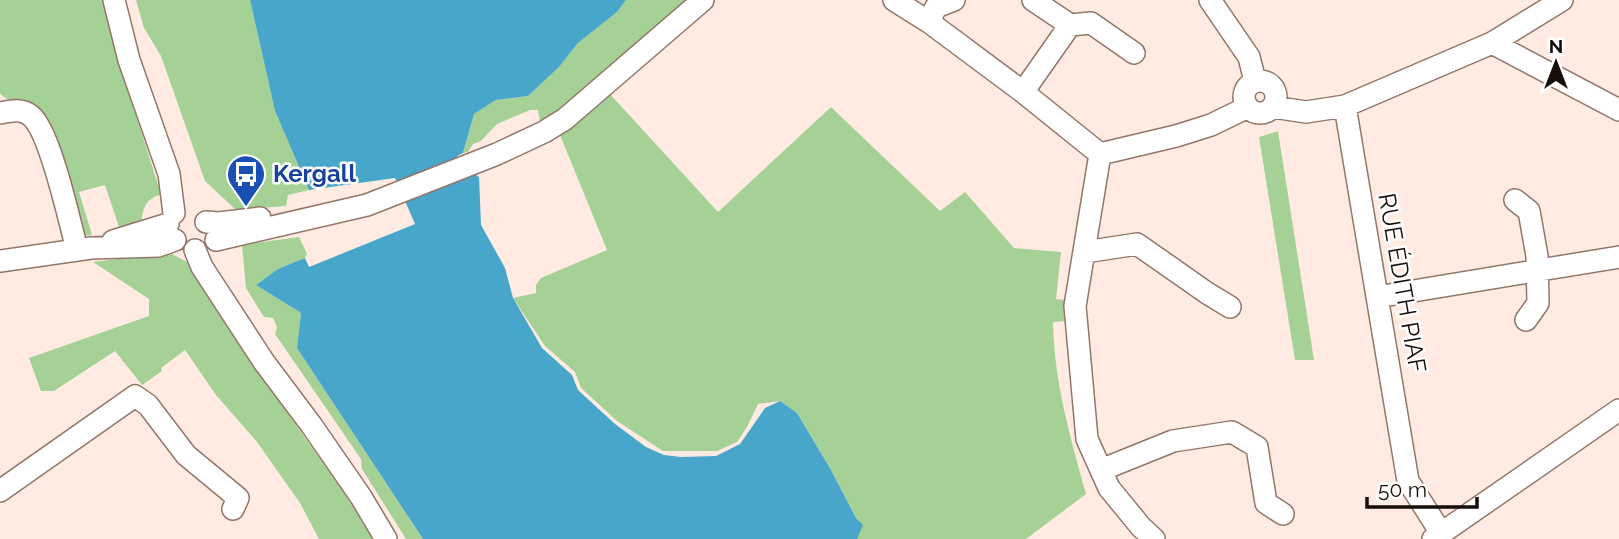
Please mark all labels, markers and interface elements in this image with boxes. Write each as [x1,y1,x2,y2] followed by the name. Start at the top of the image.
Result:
[1521,28,1591,98] north arrow
[1549,35,1563,57] text: N
[225,153,267,208] bus stop icon: Kergall
[273,159,356,188] place label: Kergall
[1372,191,1433,375] street label: RUE ÉDITH PIAF
[1367,466,1477,510] scale bar
[1378,477,1427,502] text: 50 m

